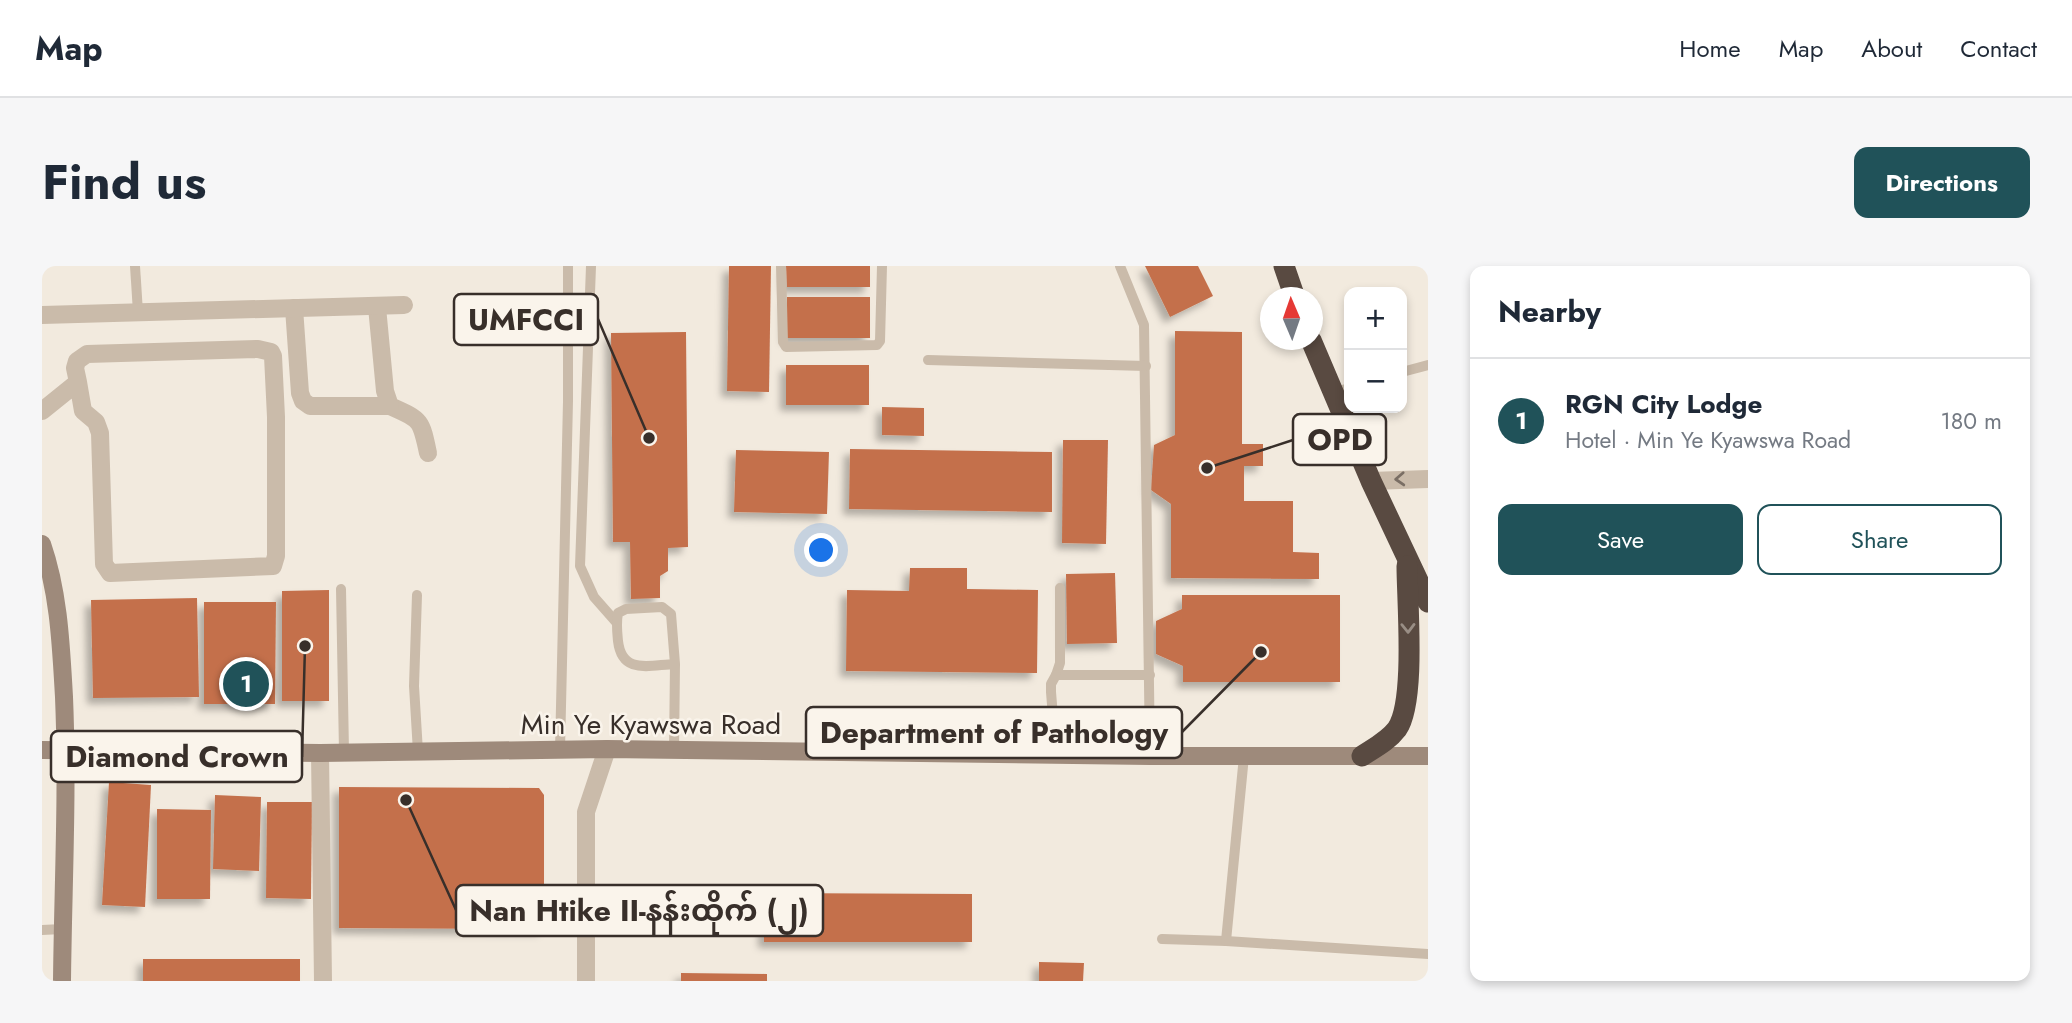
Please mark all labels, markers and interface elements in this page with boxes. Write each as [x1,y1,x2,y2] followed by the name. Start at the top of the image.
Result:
[35,25,103,72] text: Map
[1679,31,1741,66] text: Home
[1779,31,1823,66] text: Map
[1861,31,1922,66] text: About
[1960,31,2037,66] text: Contact
[42,147,206,217] text: Find us
[1854,147,2030,218] button: Directions
[1260,287,1323,350] north arrow
[1344,287,1407,413] map controls
[1344,287,1407,350] button: +
[1498,290,1601,333] text: Nearby
[454,294,598,345] callout: UMFCCI
[468,298,584,341] text: UMFCCI
[1344,350,1407,413] button: −
[1565,385,1762,423] text: RGN City Lodge
[1515,404,1527,438] text: 1
[1940,404,2002,438] text: 180 m
[1293,414,1386,465] callout: OPD
[1307,418,1373,461] text: OPD
[1565,423,1851,457] text: Hotel · Min Ye Kyawswa Road
[1394,472,1405,487] one-way arrow
[1498,504,1743,575] button: Save
[1757,504,2002,575] button: Share
[804,533,838,567] your location
[1400,623,1415,634] one-way arrow
[223,658,269,710] pin: 1
[521,704,781,745] street label: Min Ye Kyawswa Road
[806,707,1182,758] callout: Department of Pathology
[820,711,1169,754] text: Department of Pathology
[51,731,302,782] callout: Diamond Crown
[65,735,289,778] text: Diamond Crown
[456,885,823,936] callout: Nan Htike II-နန်းထိုက် (၂)
[469,889,809,935] text: Nan Htike II-နန်းထိုက် (၂)

